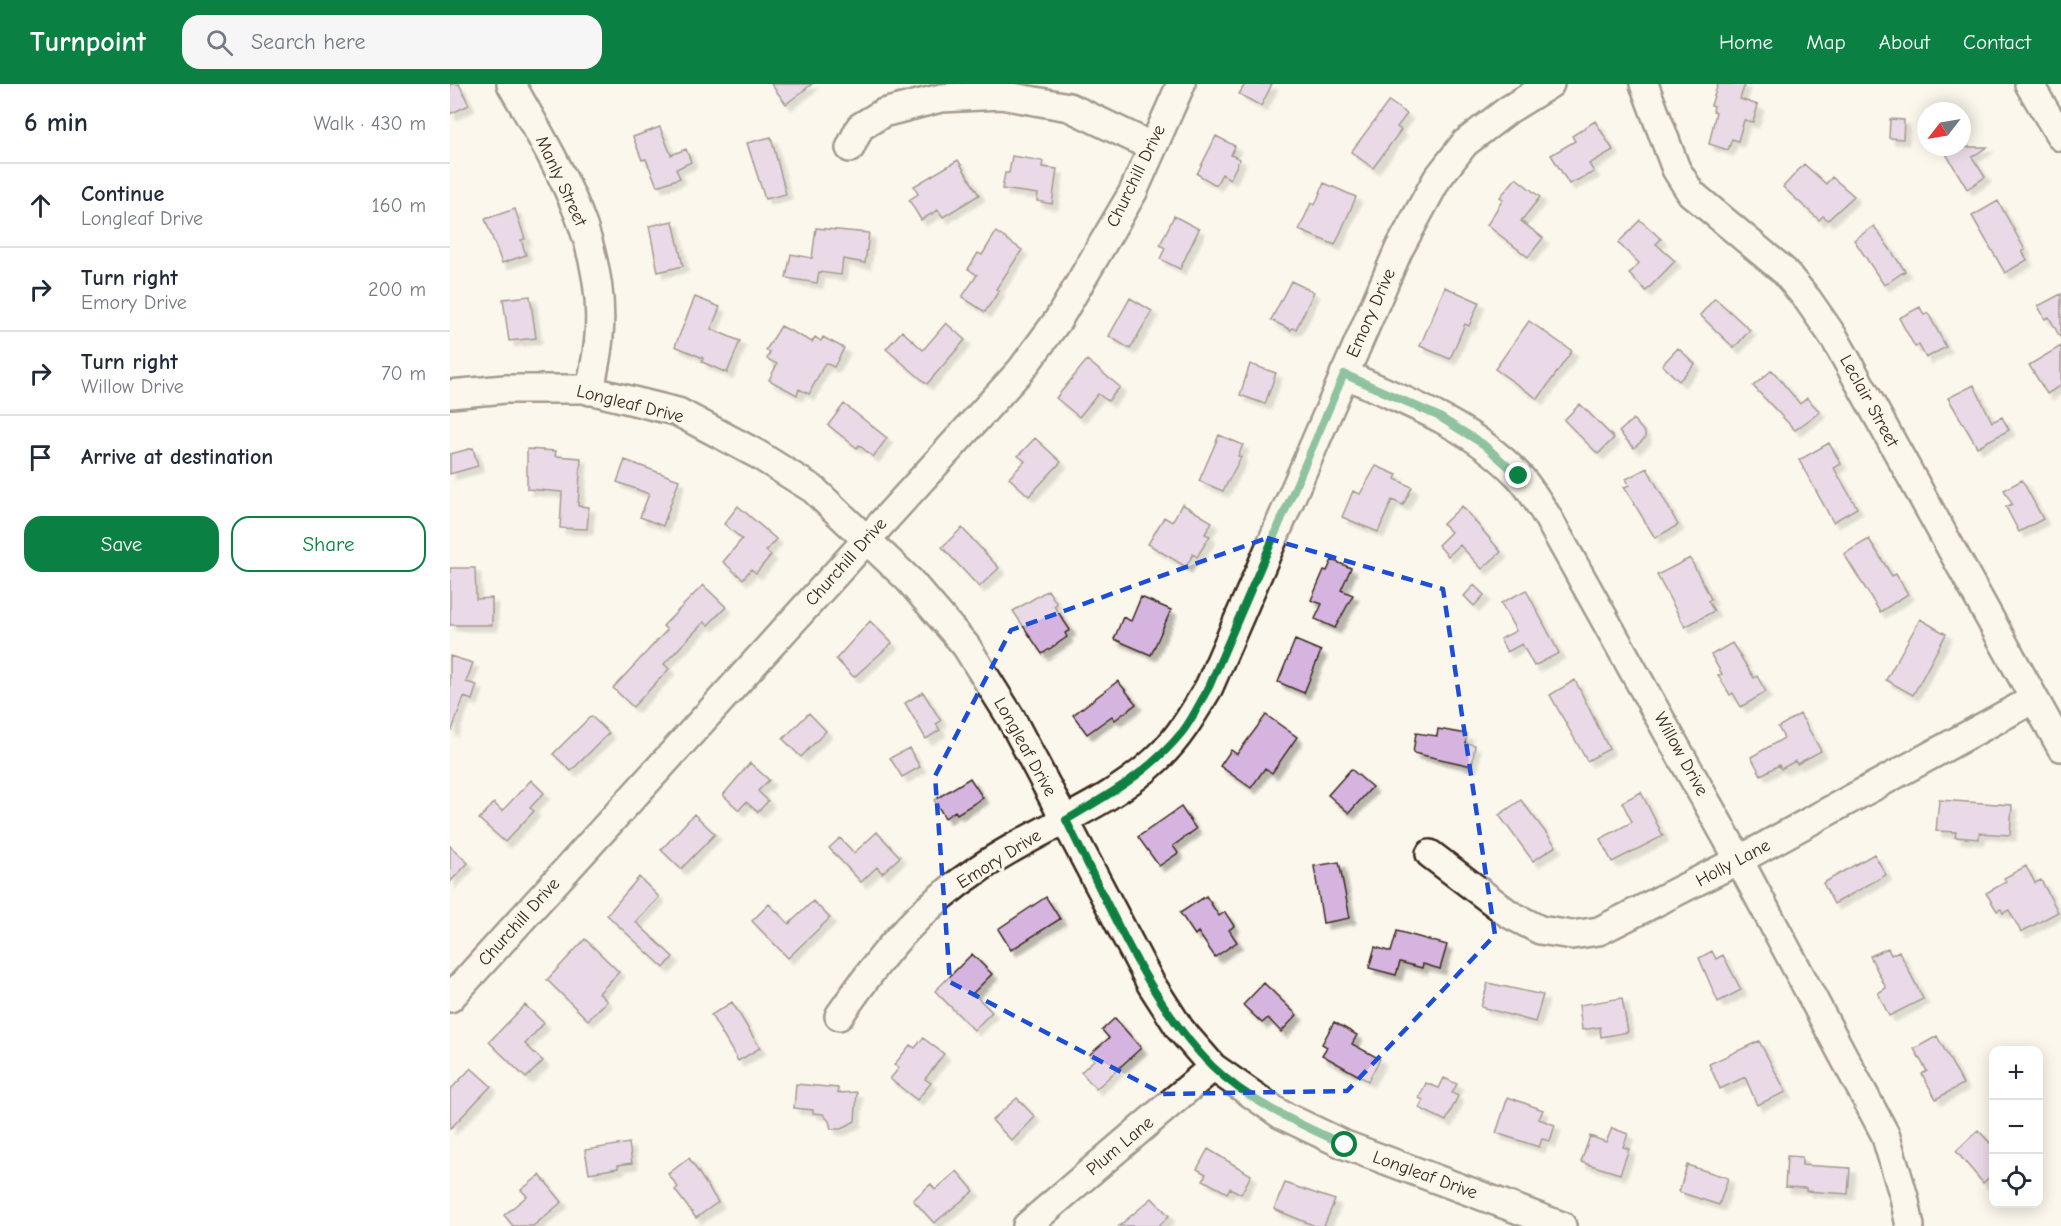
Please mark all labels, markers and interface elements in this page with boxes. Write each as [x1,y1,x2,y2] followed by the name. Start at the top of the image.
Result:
[182,15,602,69] search box
[30,26,146,58] text: Turnpoint
[203,26,236,59] icon: search
[251,29,365,55] text: Search here
[1719,30,1773,54] text: Home
[1806,30,1846,54] text: Map
[1879,30,1930,54] text: About
[1963,30,2031,54] text: Contact
[1917,102,1971,156] north arrow
[24,108,88,138] text: 6 min
[314,112,426,135] text: Walk · 430 m
[1102,121,1170,231] street label: Churchill Drive
[531,132,591,230] street label: Manly Street
[81,181,164,207] text: Continue
[24,189,57,222] icon: ahead
[372,194,426,217] text: 160 m
[81,207,203,230] text: Longleaf Drive
[81,265,178,291] text: Turn right
[1342,265,1400,361] street label: Emory Drive
[24,273,57,306] icon: right
[368,278,426,301] text: 200 m
[81,291,187,314] text: Emory Drive
[81,349,178,375] text: Turn right
[1835,351,1903,451] street label: Leclair Street
[24,357,57,390] icon: right
[381,362,426,385] text: 70 m
[81,375,184,398] text: Willow Drive
[574,381,686,427] street label: Longleaf Drive
[24,441,57,474] icon: arrive
[81,444,273,470] text: Arrive at destination
[1505,462,1531,488] route end
[801,514,891,610] street label: Churchill Drive
[24,516,219,572] button: Save
[231,516,426,572] button: Share
[989,694,1061,800] street label: Longleaf Drive
[1649,708,1713,800] street label: Willow Drive
[953,825,1045,893] street label: Emory Drive
[1692,835,1774,891] street label: Holly Lane
[474,874,564,970] street label: Churchill Drive
[1989,1046,2043,1208] map controls
[1989,1046,2043,1100] button: +
[1989,1100,2043,1154] button: −
[1082,1112,1158,1180] street label: Plum Lane
[1331,1131,1357,1157] route start
[1370,1146,1480,1204] street label: Longleaf Drive
[1989,1154,2043,1208] button: locate

